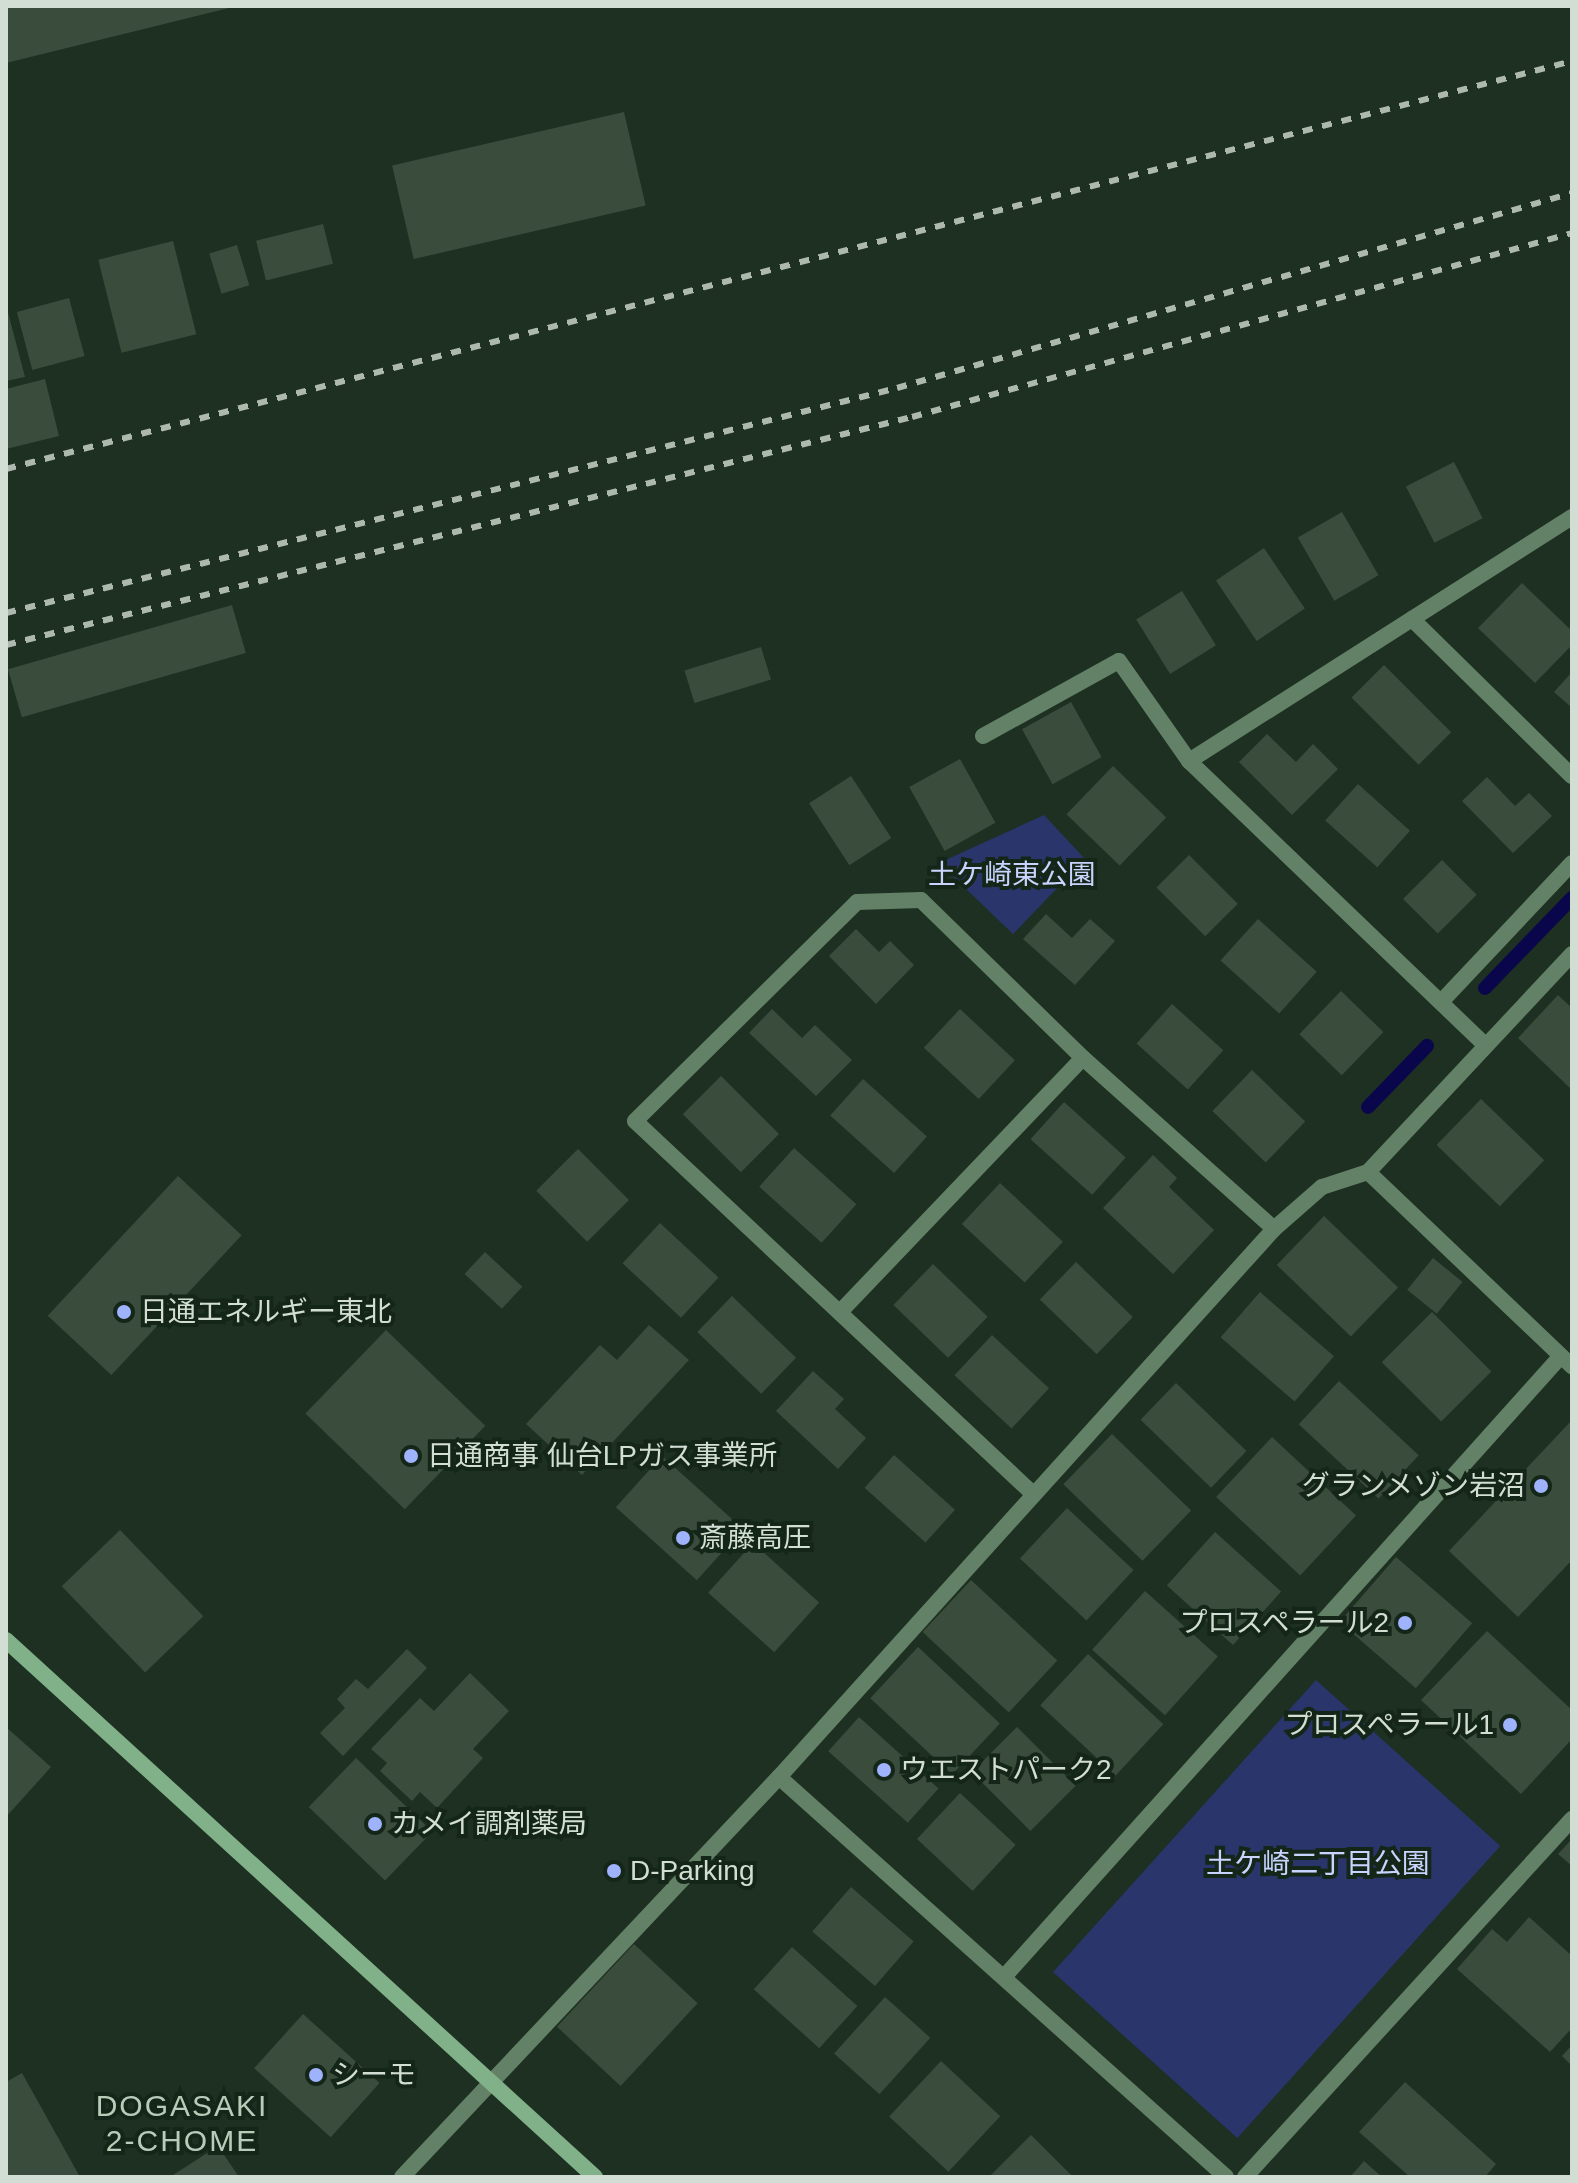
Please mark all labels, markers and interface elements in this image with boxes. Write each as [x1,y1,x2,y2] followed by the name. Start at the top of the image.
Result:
[928,858,1096,892] park label: 土ケ崎東公園
[140,1295,392,1329] place label: 日通エネルギー東北
[115,1303,133,1321] marker: 日通エネルギー東北
[427,1439,777,1473] place label: 日通商事 仙台LPガス事業所
[402,1447,420,1465] marker: 日通商事 仙台LPガス事業所
[1301,1469,1525,1503] place label: グランメゾン岩沼
[1532,1477,1550,1495] marker: グランメゾン岩沼
[699,1521,811,1555] place label: 斎藤高圧
[674,1529,692,1547] marker: 斎藤高圧
[1177,1606,1389,1640] place label: プロスペラール2
[1396,1614,1414,1632] marker: プロスペラール2
[1282,1708,1494,1742] place label: プロスペラール1
[1501,1716,1519,1734] marker: プロスペラール1
[900,1753,1112,1787] place label: ウエストパーク2
[875,1761,893,1779] marker: ウエストパーク2
[391,1807,587,1841] place label: カメイ調剤薬局
[366,1815,384,1833] marker: カメイ調剤薬局
[1206,1847,1430,1881] park label: 土ケ崎二丁目公園
[630,1854,754,1888] place label: D-Parking
[605,1862,623,1880] marker: D-Parking
[332,2058,416,2092] place label: シーモ
[307,2066,325,2084] marker: シーモ
[96,2088,268,2158] district label: DOGASAKI 2-CHOME

